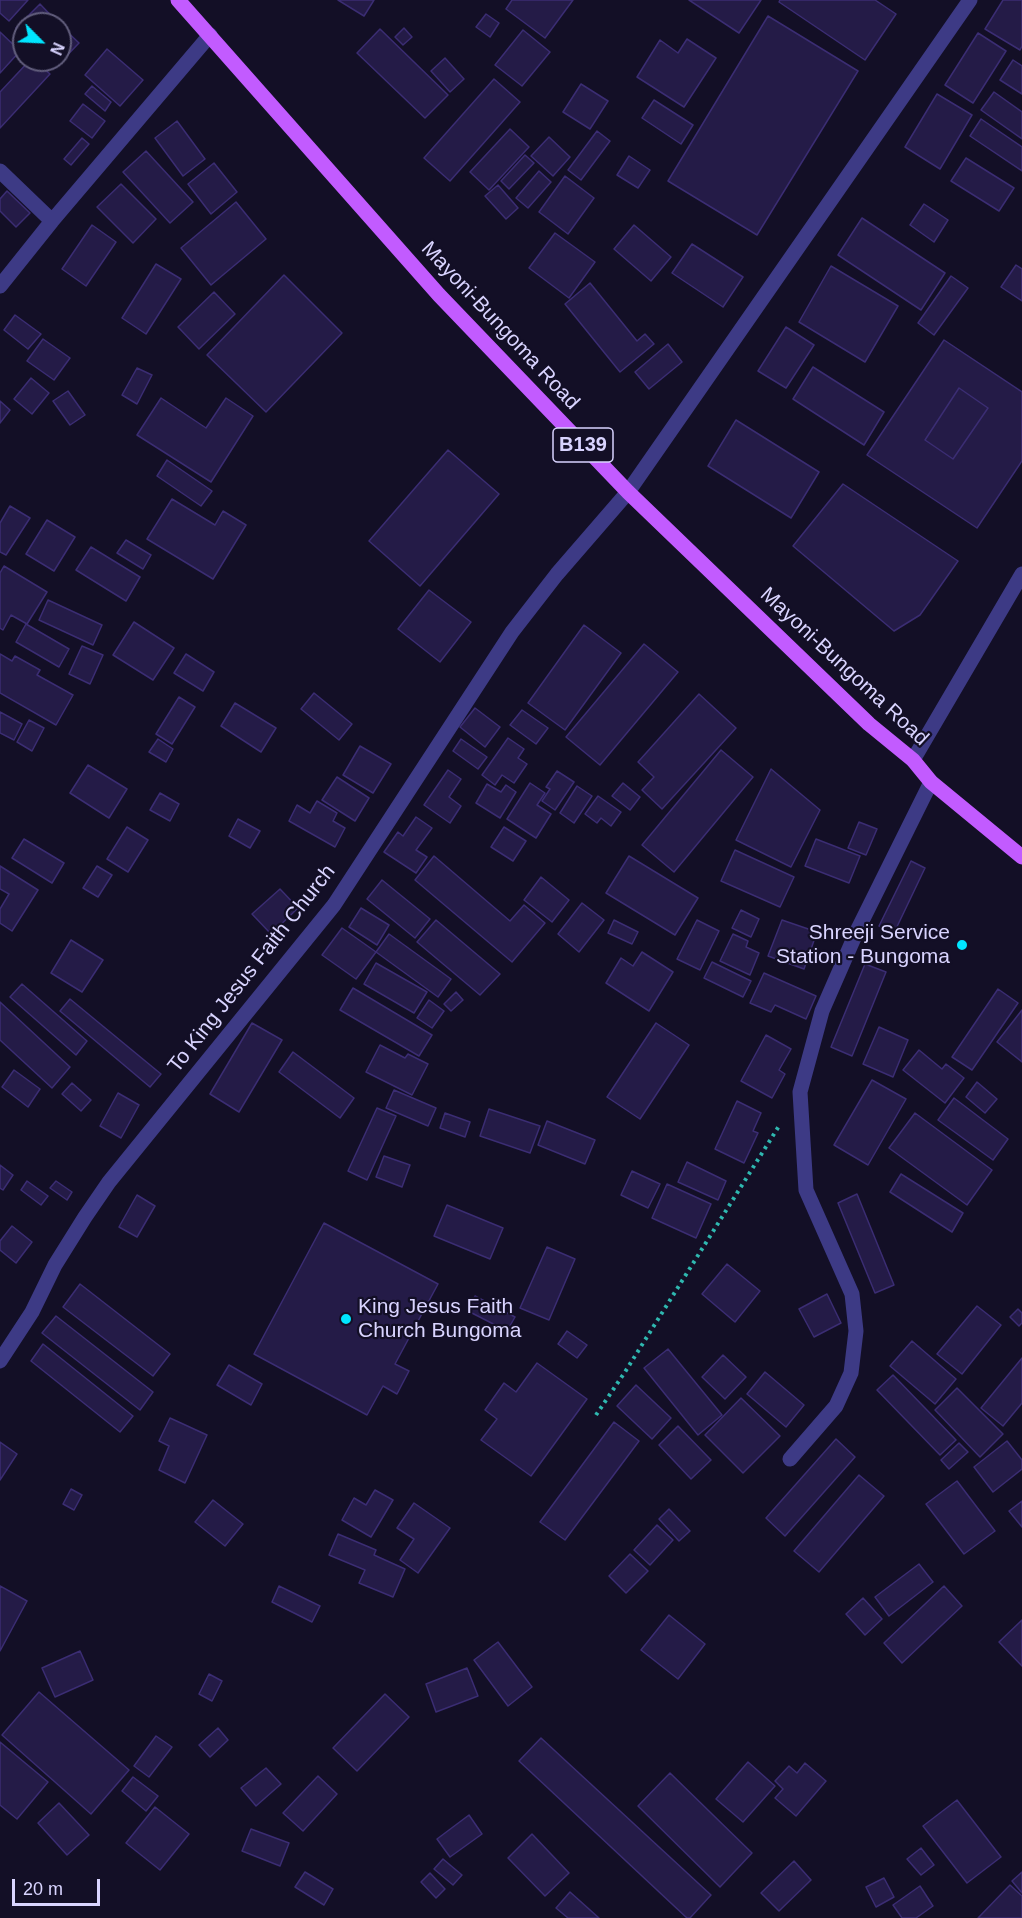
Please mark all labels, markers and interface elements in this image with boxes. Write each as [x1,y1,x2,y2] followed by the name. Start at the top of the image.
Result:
[12,12,72,72] north arrow
[47,40,67,57] text: N
[416,237,584,415] street label: Mayoni-Bungoma Road
[553,428,613,462] road number: B139
[755,583,933,751] street label: Mayoni-Bungoma Road
[163,860,341,1078] street label: To King Jesus Faith Church
[776,920,950,970] place label: Shreeji Service Station - Bungoma
[955,938,969,952] marker: Shreeji Service Station - Bungoma
[358,1294,521,1344] place label: King Jesus Faith Church Bungoma
[339,1312,353,1326] marker: King Jesus Faith Church Bungoma
[15,1867,104,1905] scale bar
[23,1879,63,1899] text: 20 m

